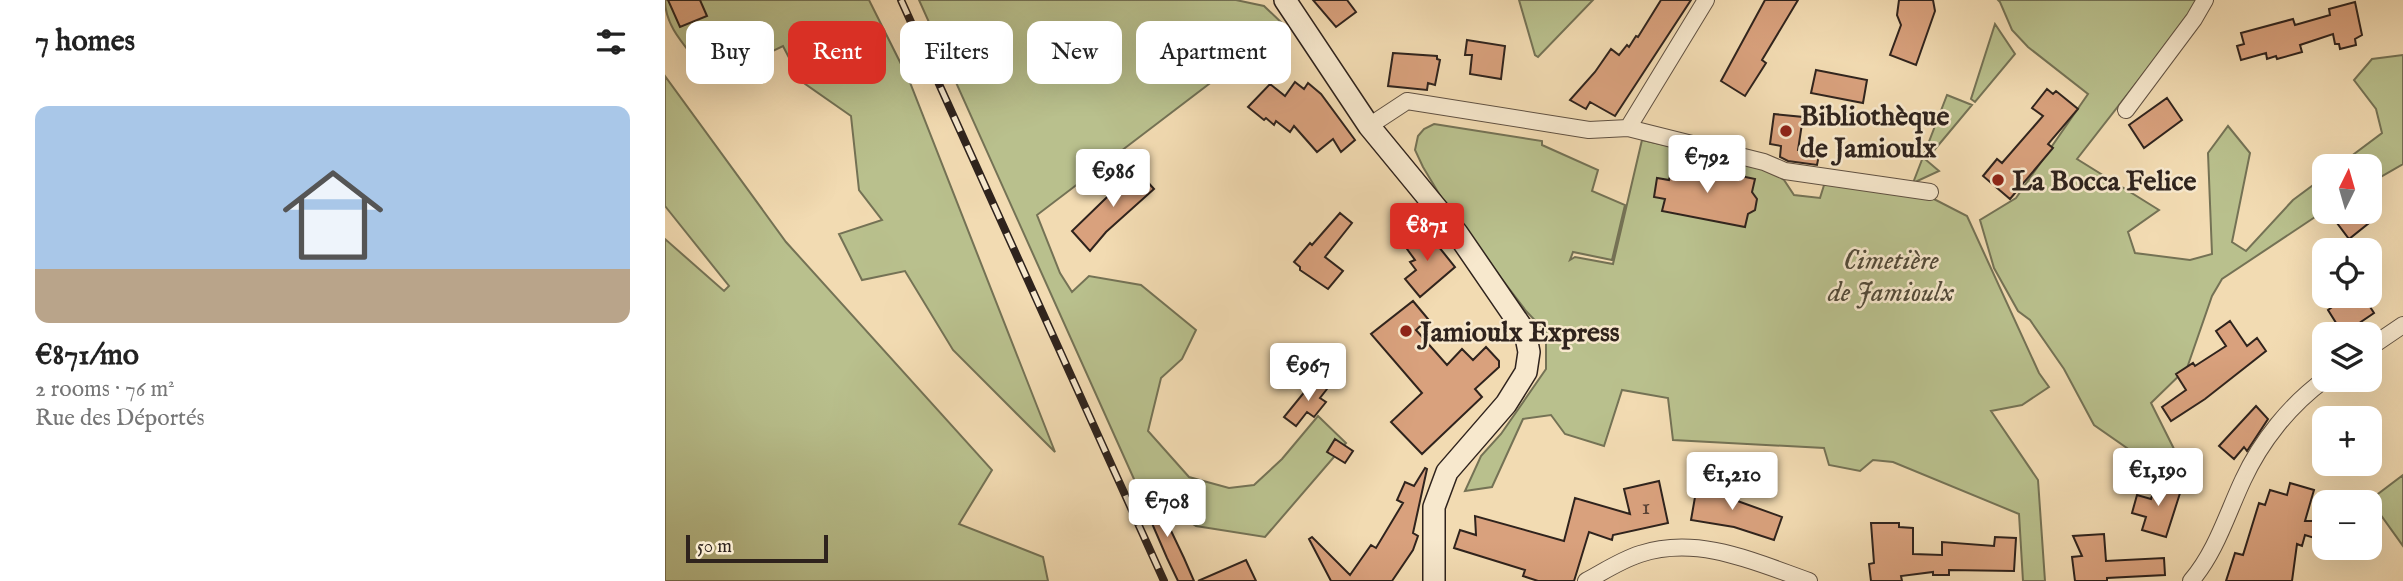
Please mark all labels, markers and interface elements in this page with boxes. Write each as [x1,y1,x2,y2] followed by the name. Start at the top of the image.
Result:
[686,21,774,84] chip: Buy
[788,21,886,84] chip: Rent
[900,21,1013,84] chip: Filters
[1027,21,1122,84] chip: New
[1136,21,1291,84] chip: Apartment
[35,23,135,61] text: 7 homes
[592,23,630,61] icon: filters
[1800,100,1950,167] place label: Bibliothèque de Jamioulx
[1778,123,1794,139] marker: Bibliothèque de Jamioulx
[1666,136,1748,195] pin: €792
[1684,143,1730,172] text: €792
[1072,150,1154,209] pin: €986
[270,152,396,278] icon: home
[2312,154,2382,224] north arrow
[2312,154,2382,560] map controls
[1092,157,1134,186] text: €986
[2012,165,2196,200] place label: La Bocca Felice
[1990,172,2006,188] marker: La Bocca Felice
[1386,204,1468,263] pin: €871
[1406,211,1448,240] text: €871
[2312,238,2382,308] button: locate
[1827,244,1955,311] park label: Cimetière de Jamioulx
[1416,316,1620,351] place label: Jamioulx Express
[2312,322,2382,392] button: layers
[1398,323,1414,339] marker: Jamioulx Express
[35,337,139,375] text: €871/mo
[1267,344,1349,403] pin: €967
[1286,351,1330,380] text: €967
[35,375,175,404] text: 2 rooms · 76 m²
[35,404,205,433] text: Rue des Déportés
[2312,406,2382,476] button: +
[2101,448,2215,508] pin: €1,190
[1675,452,1789,512] pin: €1,210
[2129,456,2187,485] text: €1,190
[1703,460,1761,489] text: €1,210
[1126,480,1208,539] pin: €708
[1145,487,1189,516] text: €708
[2312,490,2382,560] button: −
[1642,492,1650,523] house number: 1
[686,532,828,564] scale bar
[697,535,732,559] text: 50 m

